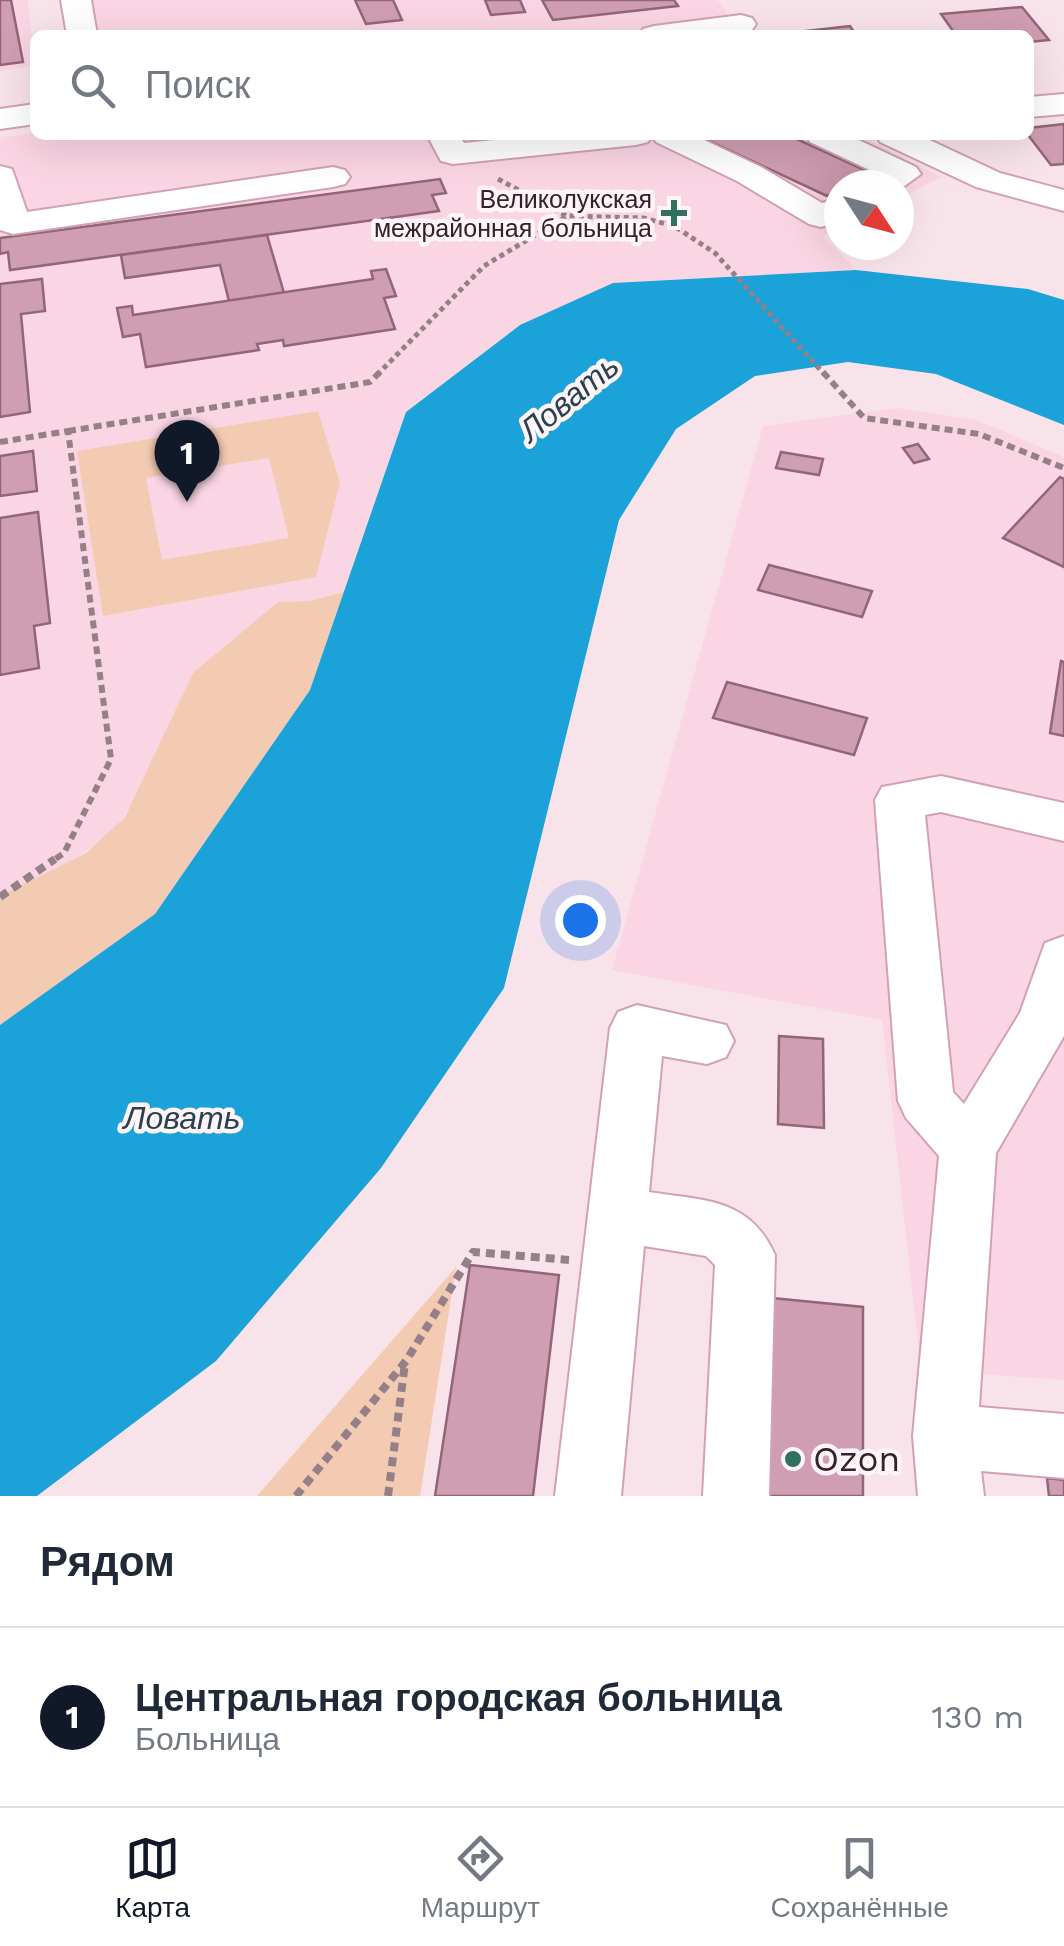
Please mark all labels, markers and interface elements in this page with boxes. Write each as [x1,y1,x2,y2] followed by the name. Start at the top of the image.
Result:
[30,30,1034,140] search box
[65,58,120,113] icon: search
[145,63,250,107] text: Поиск
[824,170,914,260] north arrow
[374,185,652,243] place label: Великолукская межрайонная больница
[661,200,687,226] marker: Великолукская межрайонная больница
[510,346,626,451] water label: Ловать
[154,420,220,502] pin: 1
[555,895,606,946] your location
[121,1099,241,1137] water label: Ловать
[813,1438,900,1480] place label: Ozon
[782,1448,804,1470] marker: Ozon
[40,1537,175,1586] text: Рядом
[135,1676,782,1720] text: Центральная городская больница
[66,1698,79,1736] text: 1
[932,1698,1024,1736] text: 130 m
[135,1720,280,1758] text: Больница
[115,1831,190,1924] tab: Карта
[421,1831,540,1924] tab: Маршрут
[770,1831,949,1924] tab: Сохранённые

